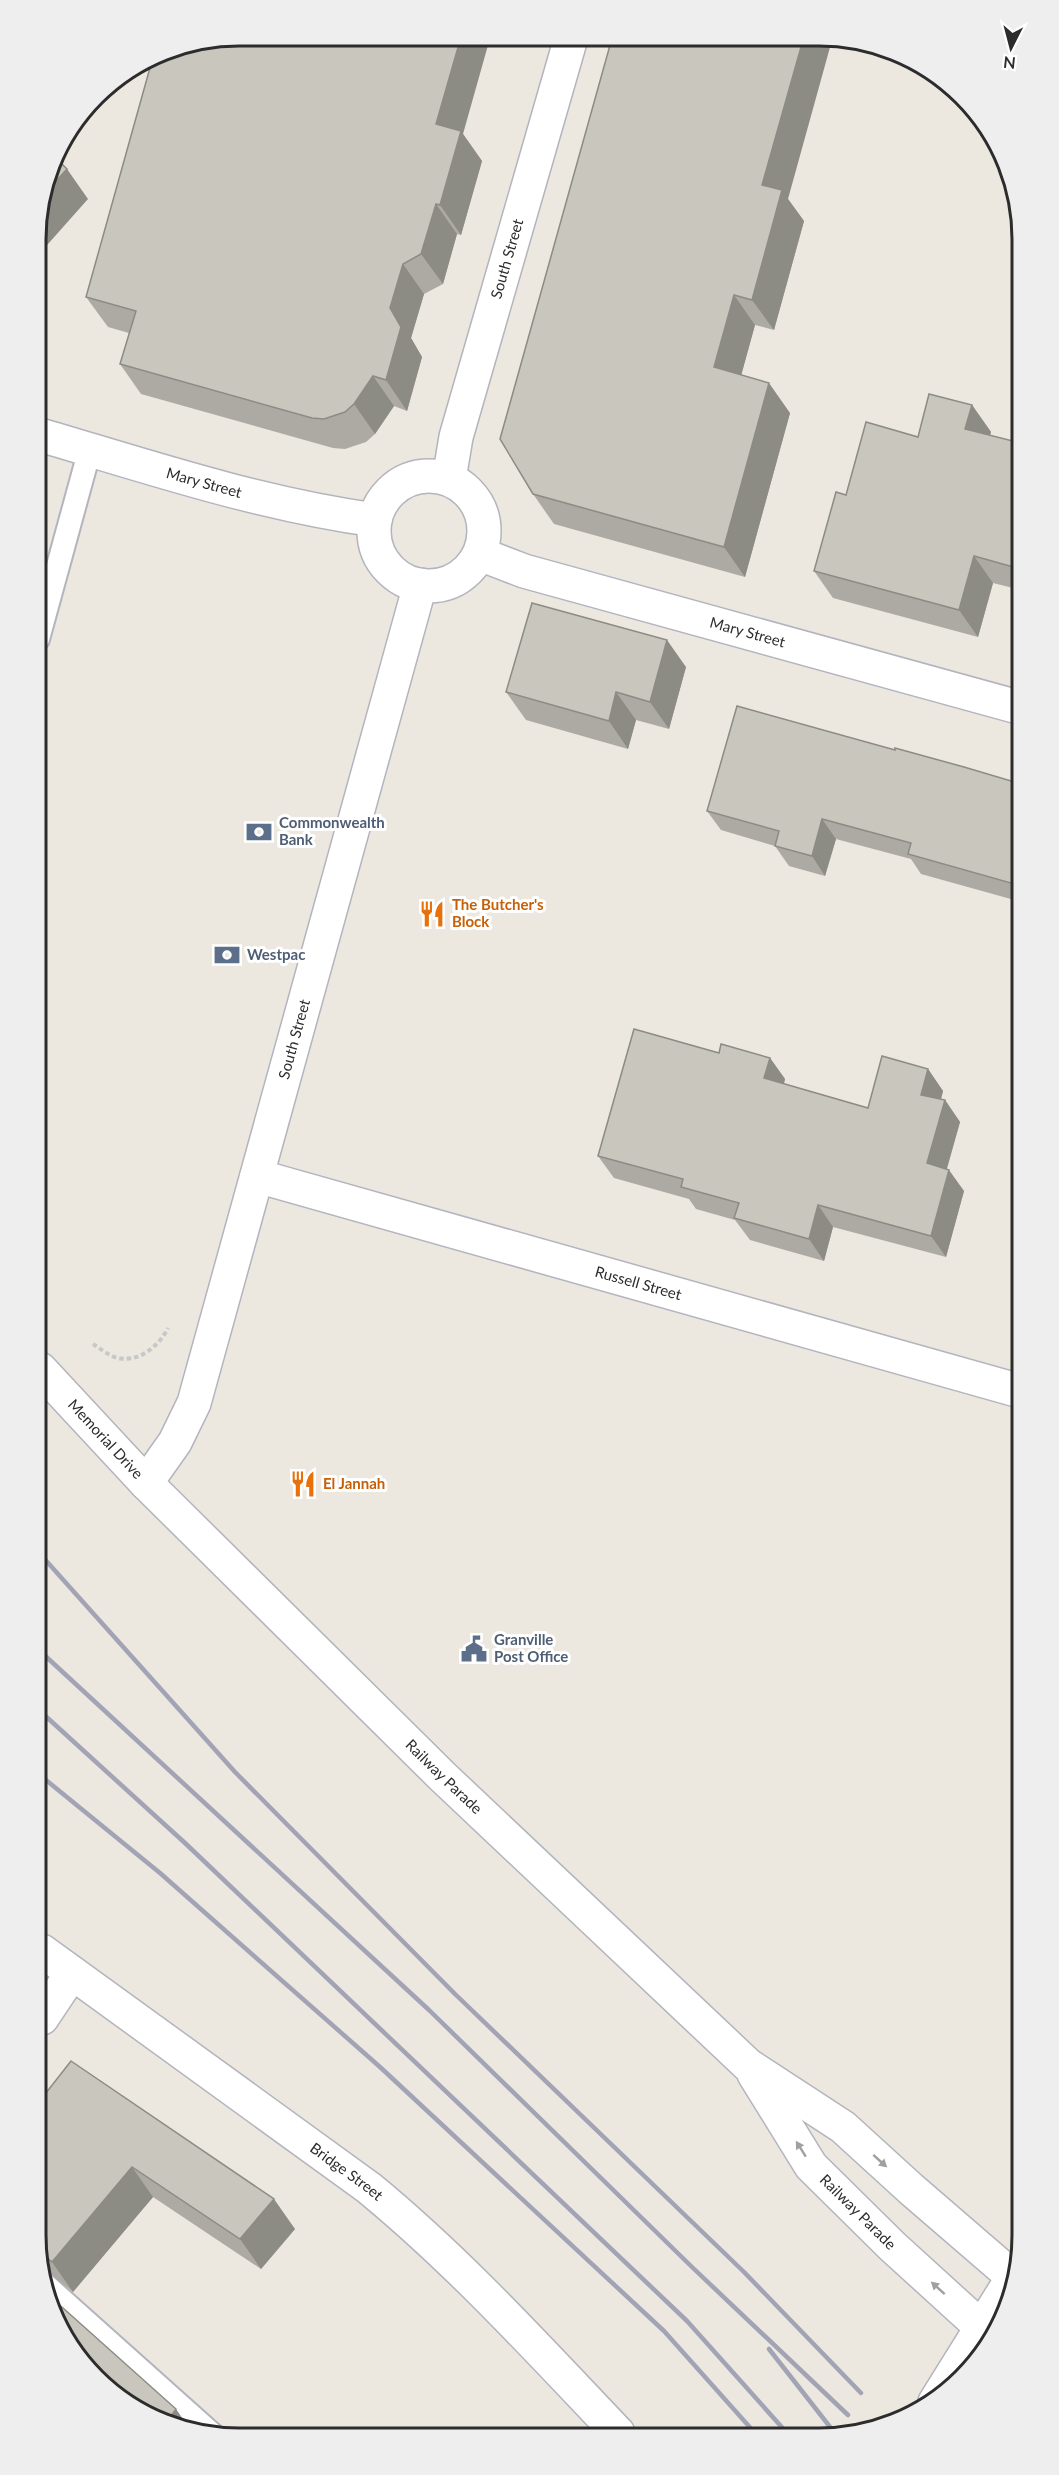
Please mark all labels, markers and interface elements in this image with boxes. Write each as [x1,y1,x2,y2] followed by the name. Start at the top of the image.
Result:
[981,18,1041,78] north arrow
[1002,53,1017,74] text: N
[486,216,527,301] street label: South Street
[164,463,244,501] street label: Mary Street
[708,613,788,651] street label: Mary Street
[279,813,385,848] place label: Commonwealth Bank
[244,817,274,847] bank icon: Commonwealth Bank
[452,895,544,930] place label: The Butcher's Block
[417,899,447,929] restaurant icon: The Butcher's Block
[212,940,242,970] bank icon: Westpac
[247,945,305,963] place label: Westpac
[274,996,313,1081] street label: South Street
[593,1262,684,1303] street label: Russell Street
[65,1395,148,1482] street label: Memorial Drive
[288,1469,318,1499] restaurant icon: El Jannah
[323,1474,385,1492] place label: El Jannah
[494,1630,568,1665] place label: Granville Post Office
[459,1634,489,1664] public building icon: Granville Post Office
[402,1735,486,1817] street label: Railway Parade
[307,2138,388,2204] street label: Bridge Street
[796,2141,807,2157] one-way arrow
[872,2154,887,2167] one-way arrow
[817,2170,900,2253] street label: Railway Parade
[930,2281,945,2295] one-way arrow

